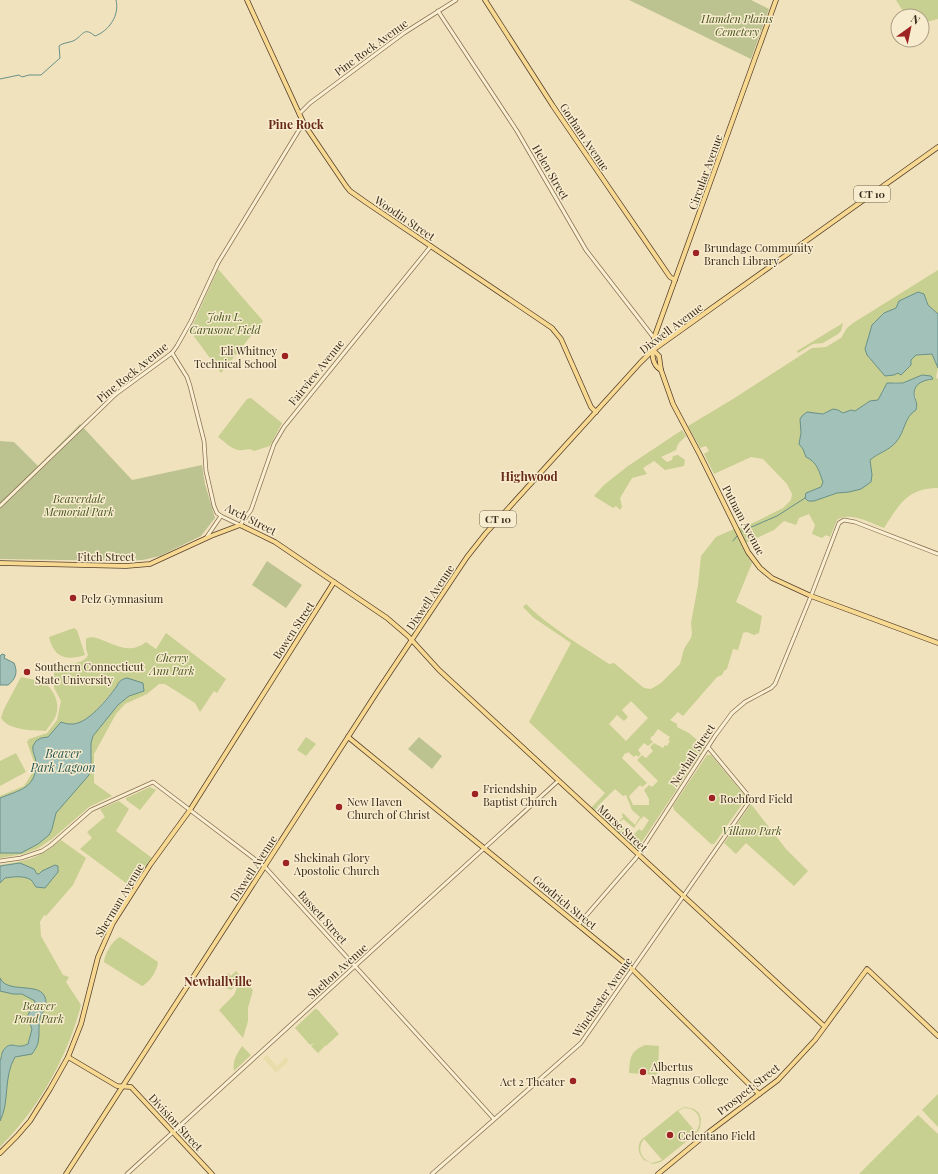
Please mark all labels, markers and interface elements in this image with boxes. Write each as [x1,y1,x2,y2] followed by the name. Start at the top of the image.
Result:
[890,8,930,48] north arrow
[700,11,774,39] park label: Hamden Plains Cemetery
[908,11,923,28] text: N
[331,15,411,79] street label: Pine Rock Avenue
[557,100,613,174] street label: Gorham Avenue
[268,116,325,132] district label: Pine Rock
[684,132,726,212] street label: Circular Avenue
[529,142,573,202] street label: Helen Street
[854,186,890,202] road number: CT 10
[371,192,438,244] street label: Woodin Street
[704,240,814,268] place label: Brundage Community Branch Library
[691,248,701,258] marker: Brundage Community Branch Library
[636,299,706,357] street label: Dixwell Avenue
[190,309,261,337] park label: John L. Carusone Field
[285,336,347,408] street label: Fairview Avenue
[93,338,171,405] street label: Pine Rock Avenue
[194,343,277,371] place label: Eli Whitney Technical School
[280,351,290,361] marker: Eli Whitney Technical School
[500,468,558,484] district label: Highwood
[719,482,769,558] street label: Putnam Avenue
[43,491,114,519] park label: Beaverdale Memorial Park
[222,499,279,538] street label: Arch Street
[480,511,516,527] road number: CT 10
[77,549,135,564] street label: Fitch Street
[403,561,458,633] street label: Dixwell Avenue
[81,591,164,606] place label: Pelz Gymnasium
[68,593,78,603] marker: Pelz Gymnasium
[269,598,317,662] street label: Bowen Street
[149,650,195,678] park label: Cherry Ann Park
[35,659,144,687] place label: Southern Connecticut State University
[22,667,32,677] marker: Southern Connecticut State University
[666,721,718,789] street label: Newhall Street
[30,745,95,775] water label: Beaver Park Lagoon
[483,781,558,809] place label: Friendship Baptist Church
[470,789,480,799] marker: Friendship Baptist Church
[720,791,793,806] place label: Rochford Field
[707,793,717,803] marker: Rochford Field
[347,794,430,822] place label: New Haven Church of Christ
[595,801,651,855] street label: Morse Street
[334,802,344,812] marker: New Haven Church of Christ
[722,823,782,838] park label: Villano Park
[226,832,280,904] street label: Dixwell Avenue
[293,850,380,878] place label: Shekinah Glory Apostolic Church
[281,858,291,868] marker: Shekinah Glory Apostolic Church
[91,860,147,940] street label: Sherman Avenue
[530,872,600,933] street label: Goodrich Street
[295,887,351,947] street label: Bassett Street
[304,940,371,1002] street label: Shelton Avenue
[568,954,636,1041] street label: Winchester Avenue
[184,973,252,989] district label: Newhallville
[13,998,64,1026] park label: Beaver Pond Park
[650,1059,729,1087] place label: Albertus Magnus College
[714,1060,782,1118] street label: Prospect Street
[638,1067,648,1077] marker: Albertus Magnus College
[499,1074,565,1089] place label: Act 2 Theater
[568,1076,578,1086] marker: Act 2 Theater
[146,1090,206,1154] street label: Division Street
[678,1128,756,1143] place label: Celentano Field
[665,1130,675,1140] marker: Celentano Field

